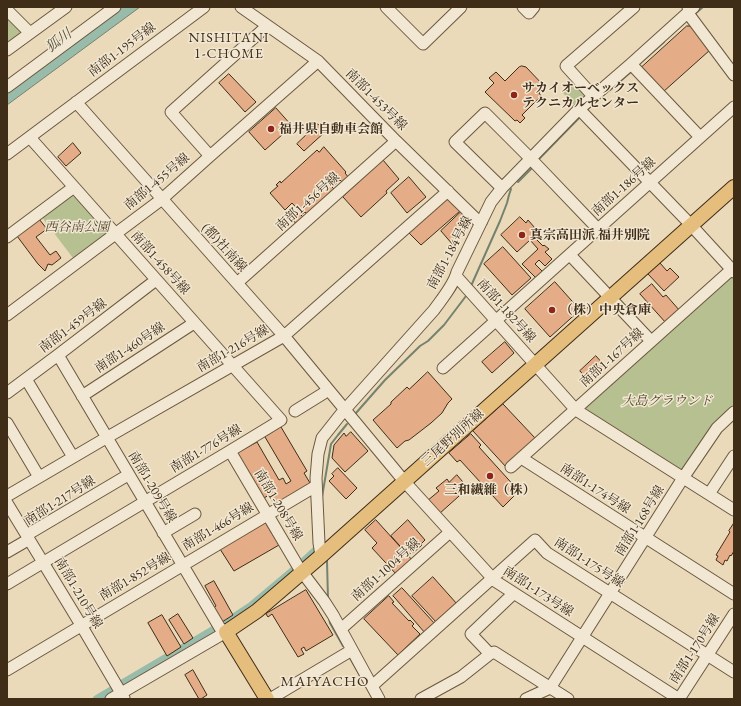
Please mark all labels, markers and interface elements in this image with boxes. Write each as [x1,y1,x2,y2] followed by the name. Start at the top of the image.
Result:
[85,20,159,80] street label: 南部1-195号線
[43,26,75,56] water label: 狐川
[188,30,270,62] district label: NISHITANI 1-CHOME
[342,66,410,134] street label: 南部1-453号線
[522,80,639,111] place label: サカイオーベックス テクニカルセンター
[509,90,519,100] marker: サカイオーベックス テクニカルセンター
[279,121,383,137] place label: 福井県自動車会館
[266,124,276,134] marker: 福井県自動車会館
[121,150,193,214] street label: 南部1-455号線
[589,154,659,220] street label: 南部1-186号線
[273,169,343,235] street label: 南部1-456号線
[424,214,476,292] street label: 南部1-184号線
[45,219,109,235] park label: 西谷南公園
[198,220,250,276] street label: (都)社南線
[530,227,650,243] place label: 真宗高田派 福井別院
[127,228,193,298] street label: 南部1-458号線
[517,230,527,240] marker: 真宗高田派 福井別院
[473,276,539,346] street label: 南部1-182号線
[36,296,110,356] street label: 南部1-459号線
[560,302,651,318] place label: （株）中央倉庫
[547,305,557,315] marker: （株）中央倉庫
[92,320,168,376] street label: 南部1-460号線
[194,322,272,376] street label: 南部1-216号線
[577,325,647,391] street label: 南部1-167号線
[622,393,712,409] park label: 大島グラウンド
[419,406,487,470] street label: 三尾野別所線
[167,422,245,476] street label: 南部1-776号線
[125,448,179,526] street label: 南部1-209号線
[557,461,633,517] street label: 南部1-174号線
[251,466,305,544] street label: 南部1-208号線
[485,471,495,481] marker: 三和繊維（株）
[22,473,98,529] street label: 南部1-217号線
[445,482,535,498] place label: 三和繊維（株）
[612,483,668,559] street label: 南部1-168号線
[179,500,257,554] street label: 南部1-466号線
[349,535,423,605] street label: 南部1-1004号線
[551,535,627,591] street label: 南部1-175号線
[96,550,174,604] street label: 南部1-852号線
[51,554,105,632] street label: 南部1-210号線
[500,564,576,620] street label: 南部1-173号線
[667,611,723,687] street label: 南部1-170号線
[280,673,370,691] district label: MAIYACHO

